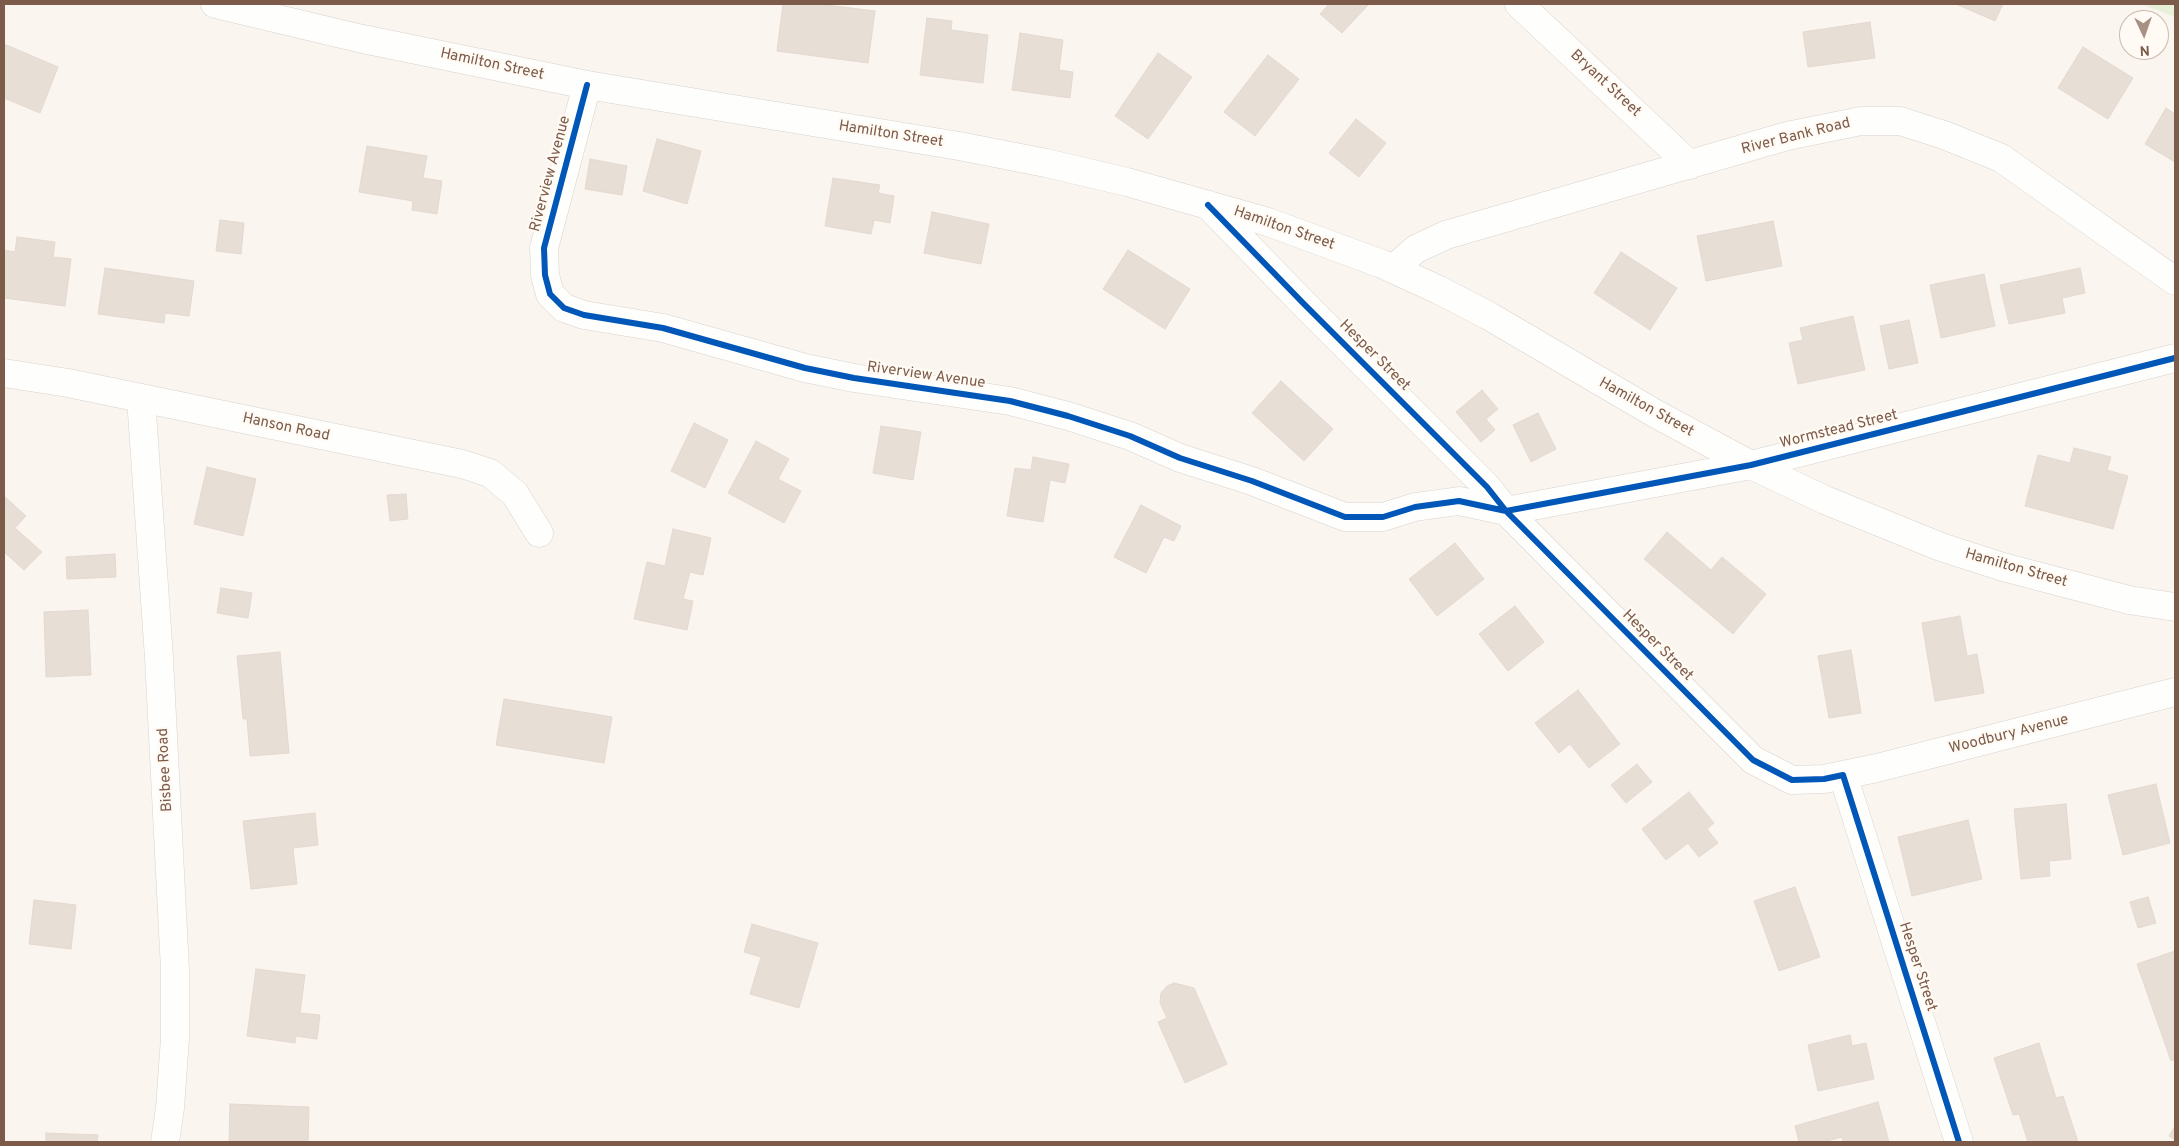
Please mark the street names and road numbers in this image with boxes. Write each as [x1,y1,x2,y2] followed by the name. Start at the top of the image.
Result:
[438,45,546,85] street label: Hamilton Street
[1566,47,1644,121] street label: Bryant Street
[527,114,575,234] street label: Riverview Avenue
[1740,115,1852,159] street label: River Bank Road
[837,118,945,152] street label: Hamilton Street
[1231,203,1337,255] street label: Hamilton Street
[1335,317,1413,395] street label: Hesper Street
[866,359,986,393] street label: Riverview Avenue
[1595,375,1697,441] street label: Hamilton Street
[1778,407,1900,453] street label: Wormstead Street
[241,410,331,446] street label: Hanson Road
[1963,546,2069,592] street label: Hamilton Street
[1618,607,1696,685] street label: Hesper Street
[1947,711,2071,759] street label: Woodbury Avenue
[155,728,177,812] street label: Bisbee Road
[1894,920,1940,1014] street label: Hesper Street

